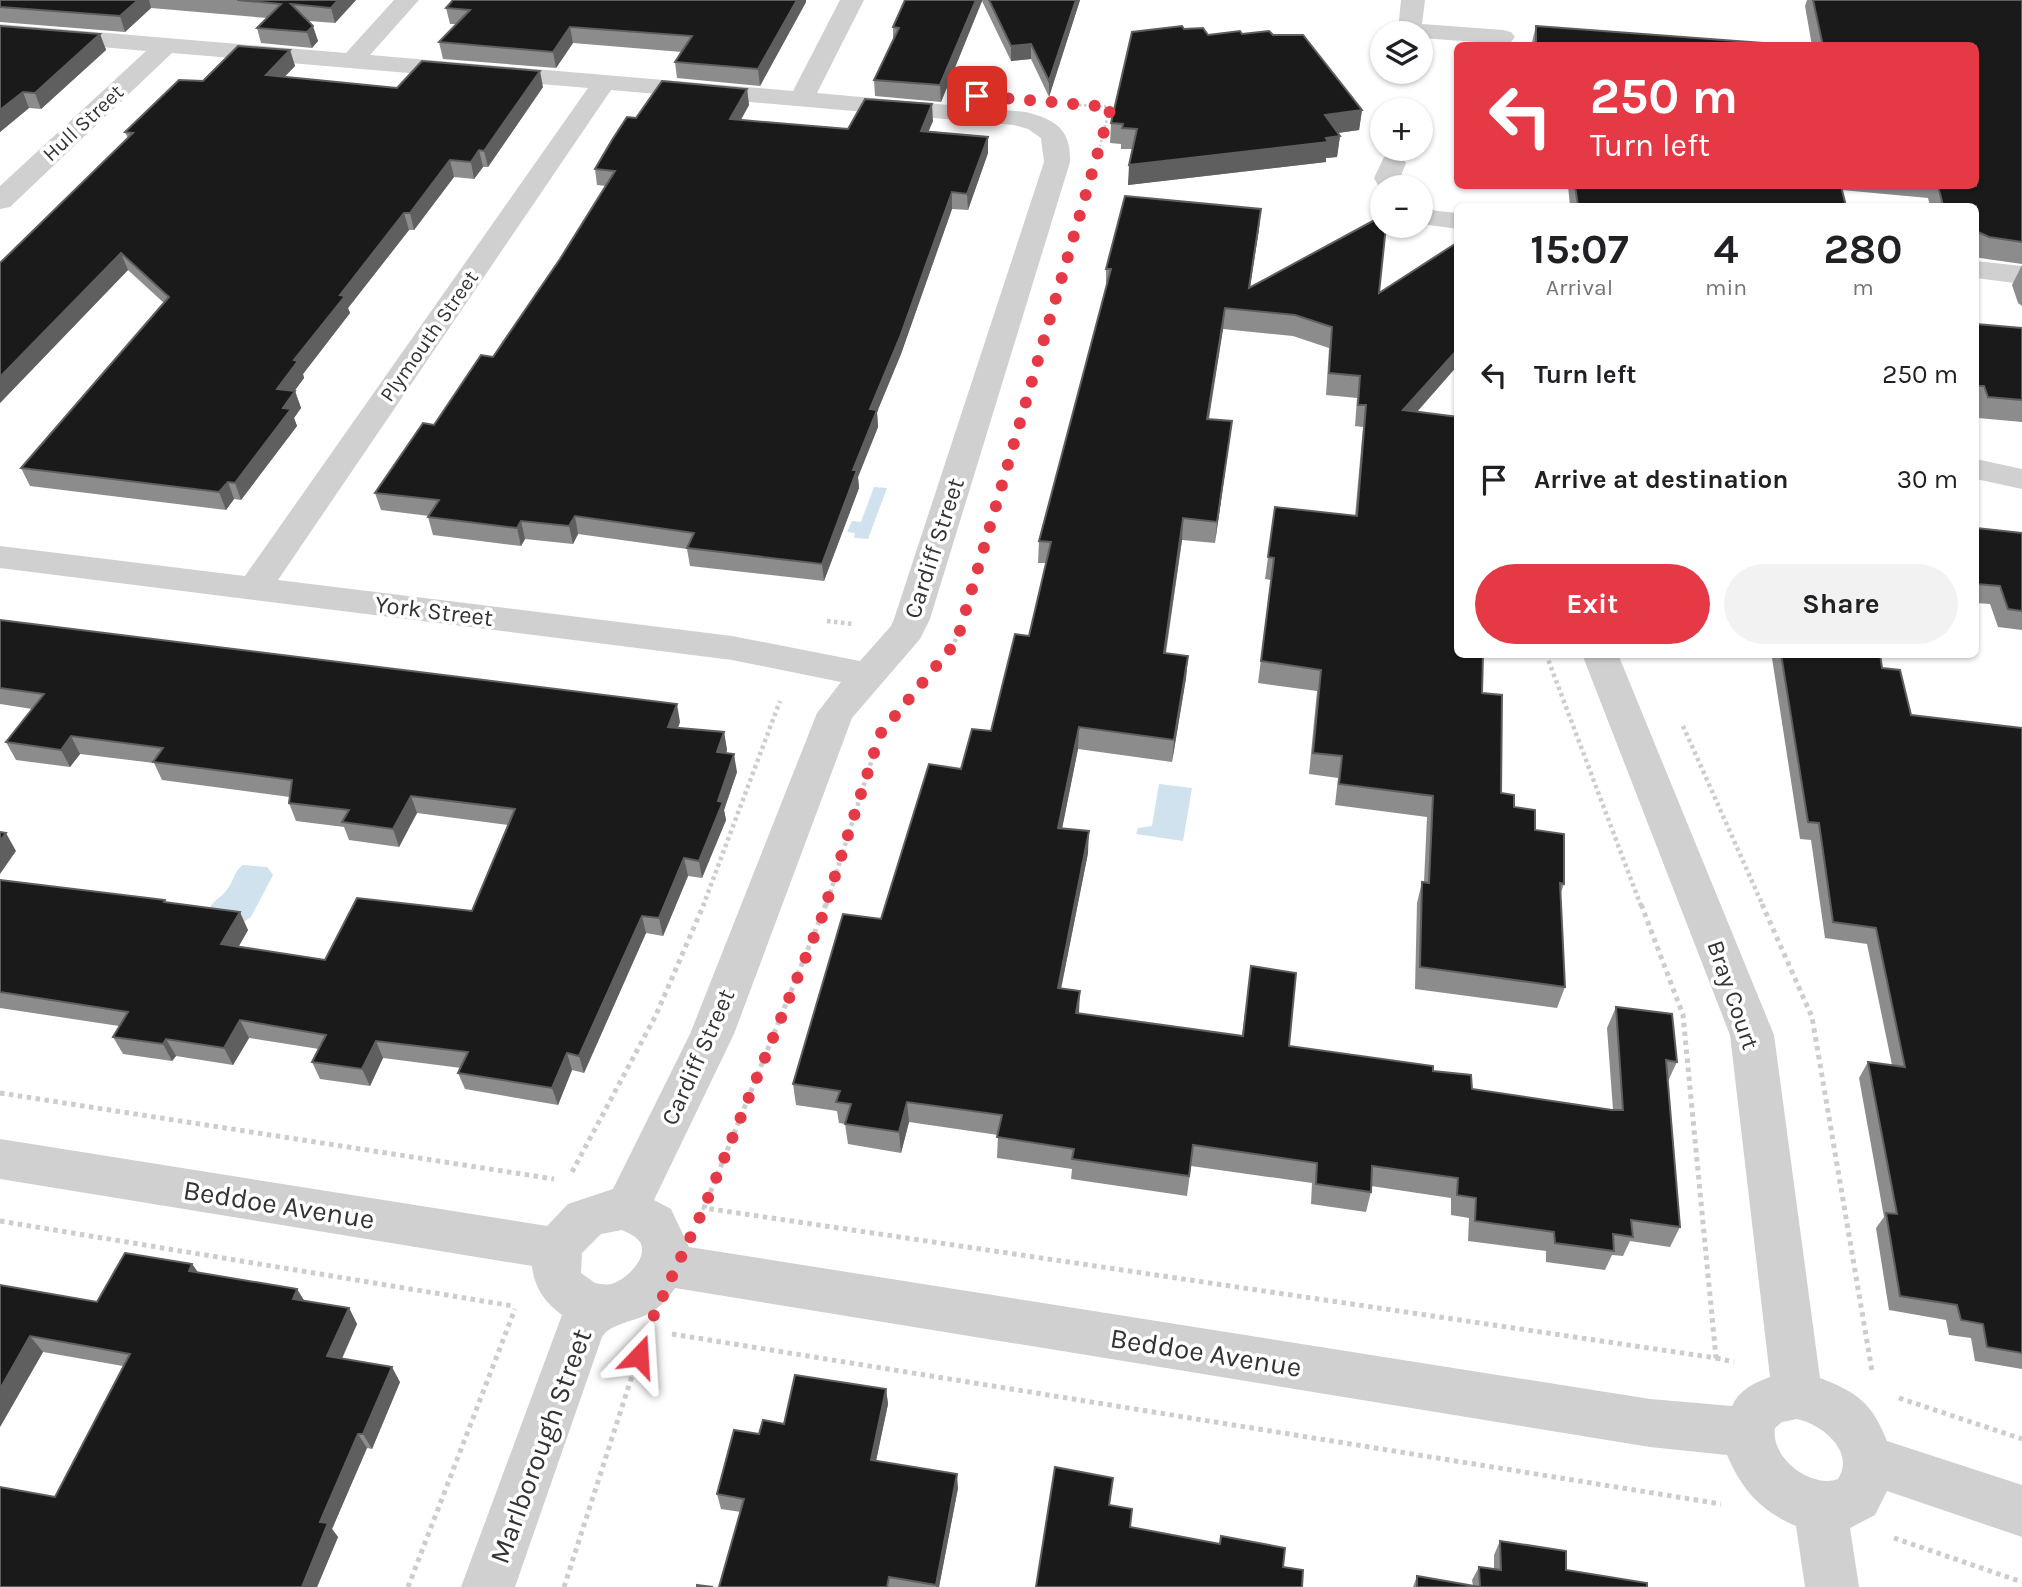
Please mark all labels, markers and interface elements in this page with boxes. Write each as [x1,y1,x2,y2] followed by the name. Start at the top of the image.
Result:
[1370,21,1433,238] map controls
[1370,21,1433,84] button: layers
[947,66,1007,126] pin
[1590,68,1738,125] text: 250 m
[1475,70,1566,161] icon: left
[958,77,996,115] icon: arrive
[38,80,128,166] street label: Hull Street
[1370,98,1433,161] button: +
[1590,127,1710,164] text: Turn left
[1370,175,1433,238] button: −
[1530,224,1629,274] text: 15:07
[1714,224,1739,274] text: 4
[1824,224,1903,274] text: 280
[375,266,483,406] street label: Plymouth Street
[1546,274,1613,301] text: Arrival
[1705,274,1747,301] text: min
[1852,274,1874,301] text: m
[1475,356,1513,394] icon: left
[1534,359,1636,390] text: Turn left
[1882,359,1958,390] text: 250 m
[1475,461,1513,499] icon: arrive
[1534,464,1788,495] text: Arrive at destination
[1897,464,1958,495] text: 30 m
[898,474,970,622] street label: Cardiff Street
[1475,564,1710,644] button: Exit
[1724,564,1958,644] button: Share
[373,590,495,632] street label: York Street
[1701,937,1765,1053] street label: Bray Court
[656,985,740,1129] street label: Cardiff Street
[181,1173,377,1236] street label: Beddoe Avenue
[602,1319,676,1393] position arrow
[1108,1321,1304,1384] street label: Beddoe Avenue
[483,1324,598,1568] street label: Marlborough Street

